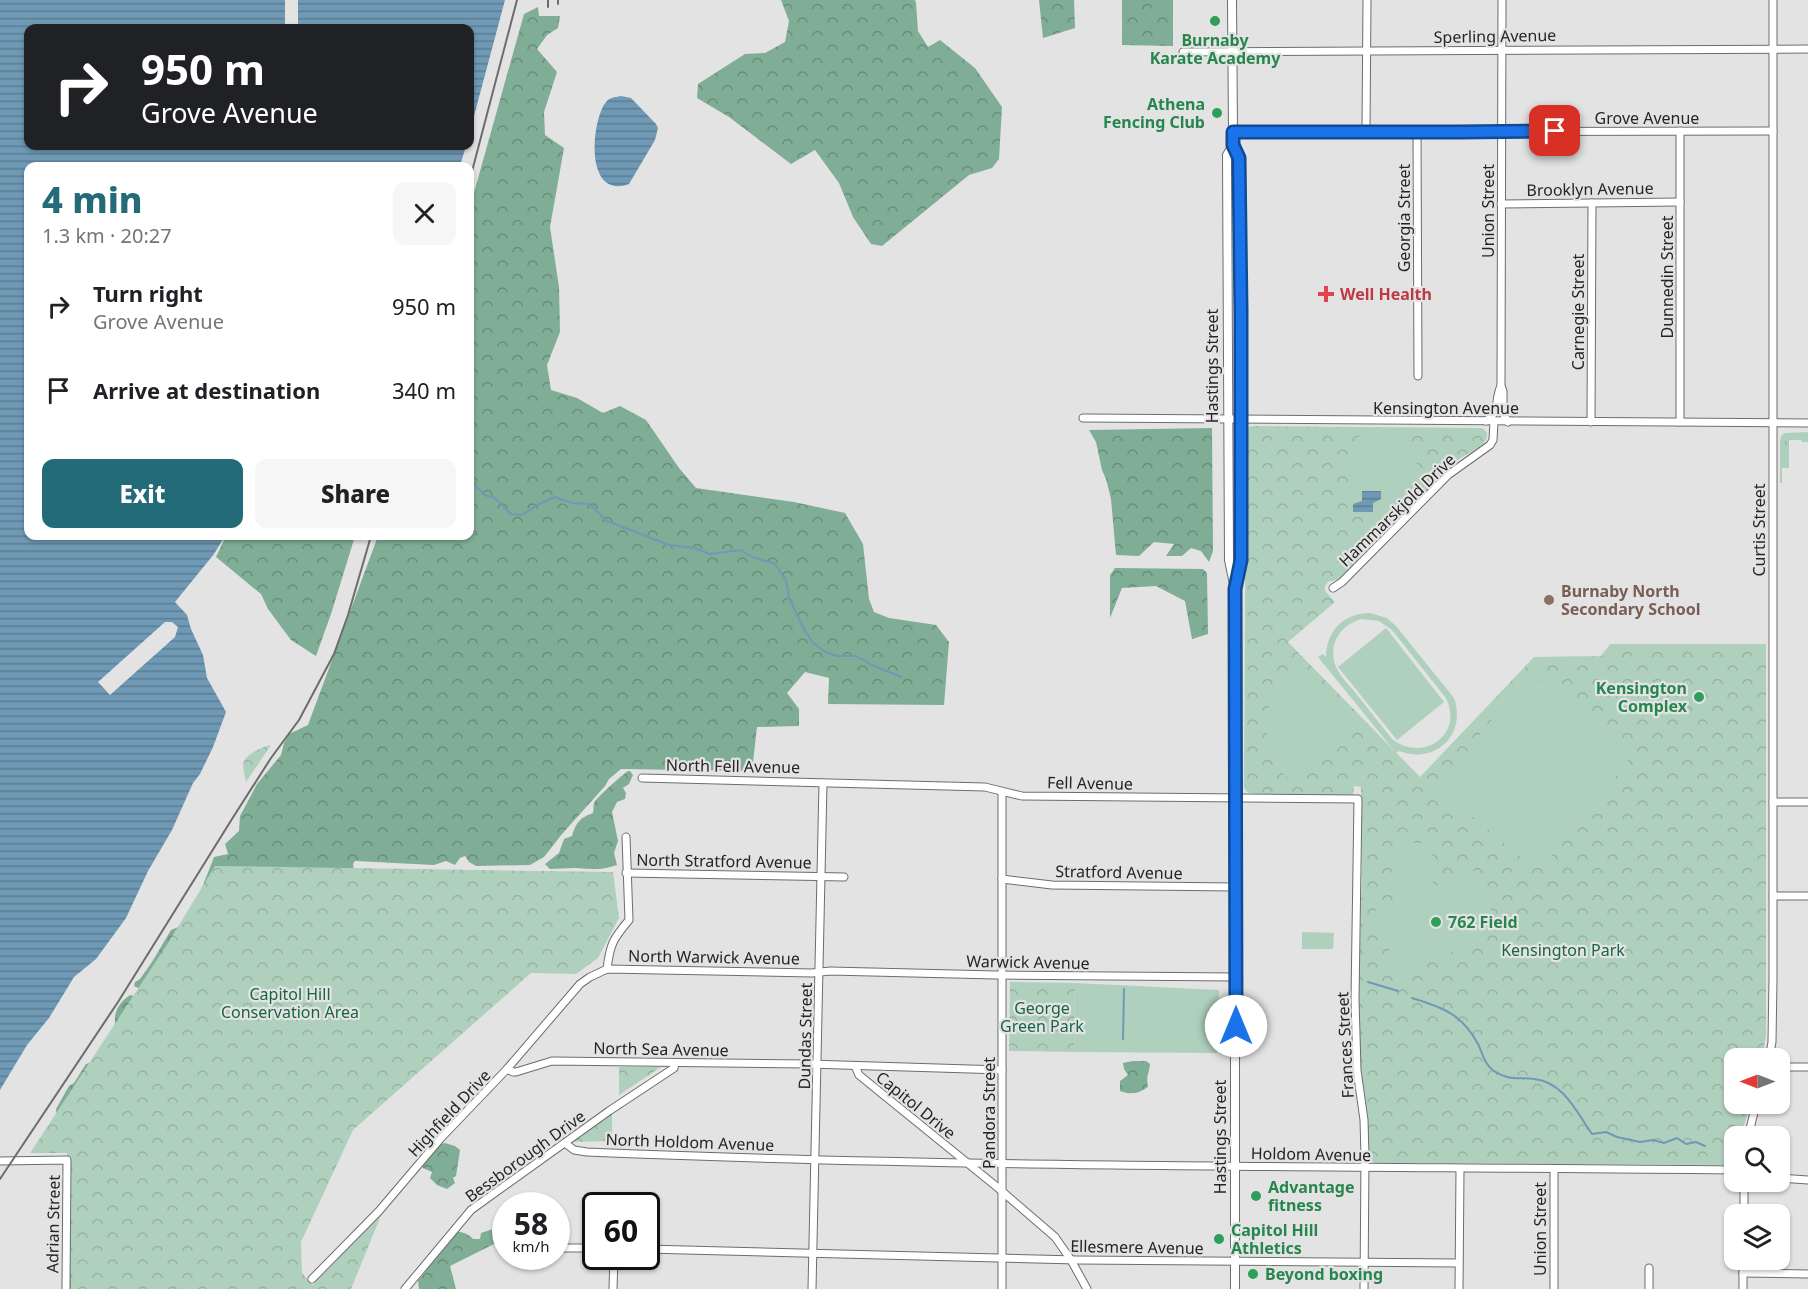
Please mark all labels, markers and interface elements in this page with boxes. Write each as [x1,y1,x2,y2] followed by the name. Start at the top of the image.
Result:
[1208,14,1222,28] marker: Burnaby Karate Academy
[1434,24,1556,48] street label: Sperling Avenue
[1150,29,1281,69] place label: Burnaby Karate Academy
[141,40,265,97] text: 950 m
[42,48,120,126] icon: right
[1103,93,1205,133] place label: Athena Fencing Club
[141,94,318,131] text: Grove Avenue
[1529,105,1580,156] pin
[1210,106,1224,120] marker: Athena Fencing Club
[1595,107,1699,129] street label: Grove Avenue
[1538,114,1571,147] icon: arrive
[1393,163,1415,272] street label: Georgia Street
[1477,164,1499,258] street label: Union Street
[42,175,143,224] text: 4 min
[1526,177,1654,201] street label: Brooklyn Avenue
[393,182,456,245] button: close
[1656,215,1678,339] street label: Dunnedin Street
[42,222,172,249] text: 1.3 km · 20:27
[1567,254,1589,370] street label: Carnegie Street
[93,278,203,308] text: Turn right
[1340,283,1432,305] place label: Well Health
[1317,285,1335,303] marker: Well Health
[42,290,75,323] icon: right
[392,291,456,321] text: 950 m
[93,308,224,335] text: Grove Avenue
[1201,308,1223,423] street label: Hastings Street
[42,374,75,407] icon: arrive
[93,375,320,405] text: Arrive at destination
[392,375,456,405] text: 340 m
[1373,397,1519,419] street label: Kensington Avenue
[1334,449,1460,571] street label: Hammarskjold Drive
[42,459,243,528] button: Exit
[255,459,456,528] button: Share
[1748,483,1770,577] street label: Curtis Street
[1561,580,1700,620] place label: Burnaby North Secondary School
[1542,593,1556,607] marker: Burnaby North Secondary School
[1596,677,1688,717] place label: Kensington Complex
[1692,690,1706,704] marker: Kensington Complex
[666,754,800,778] street label: North Fell Avenue
[1047,771,1133,795] street label: Fell Avenue
[636,848,812,874] street label: North Stratford Avenue
[1055,860,1183,884] street label: Stratford Avenue
[1448,911,1518,933] place label: 762 Field
[1429,915,1443,929] marker: 762 Field
[1501,939,1625,961] park label: Kensington Park
[628,945,800,969] street label: North Warwick Avenue
[966,950,1090,974] street label: Warwick Avenue
[793,982,817,1090] street label: Dundas Street
[221,983,359,1023] park label: Capitol Hill Conservation Area
[1331,991,1359,1099] street label: Frances Street
[1204,994,1268,1058] position arrow
[1000,997,1084,1037] park label: George Green Park
[593,1037,729,1061] street label: North Sea Avenue
[1724,1048,1790,1114] north arrow
[1724,1048,1790,1270] map controls
[978,1057,1000,1169] street label: Pandora Street
[403,1065,495,1161] street label: Highfield Drive
[872,1066,960,1144] street label: Capitol Drive
[1209,1079,1231,1194] street label: Hastings Street
[460,1105,590,1207] street label: Bessborough Drive
[1724,1126,1790,1192] button: search
[605,1128,775,1156] street label: North Holdom Avenue
[1251,1142,1371,1166] street label: Holdom Avenue
[41,1174,65,1273] street label: Adrian Street
[1268,1176,1355,1216] place label: Advantage fitness
[1529,1182,1551,1276] street label: Union Street
[1249,1189,1263,1203] marker: Advantage fitness
[582,1192,660,1270] speed limit sign: 60
[514,1203,548,1244] text: 58
[1724,1204,1790,1270] button: layers
[1231,1219,1318,1259] place label: Capitol Hill Athletics
[1212,1232,1226,1246] marker: Capitol Hill Athletics
[1070,1235,1204,1259] street label: Ellesmere Avenue
[513,1236,549,1256] text: km/h
[1265,1263,1383,1285] place label: Beyond boxing
[1246,1267,1260,1281] marker: Beyond boxing

